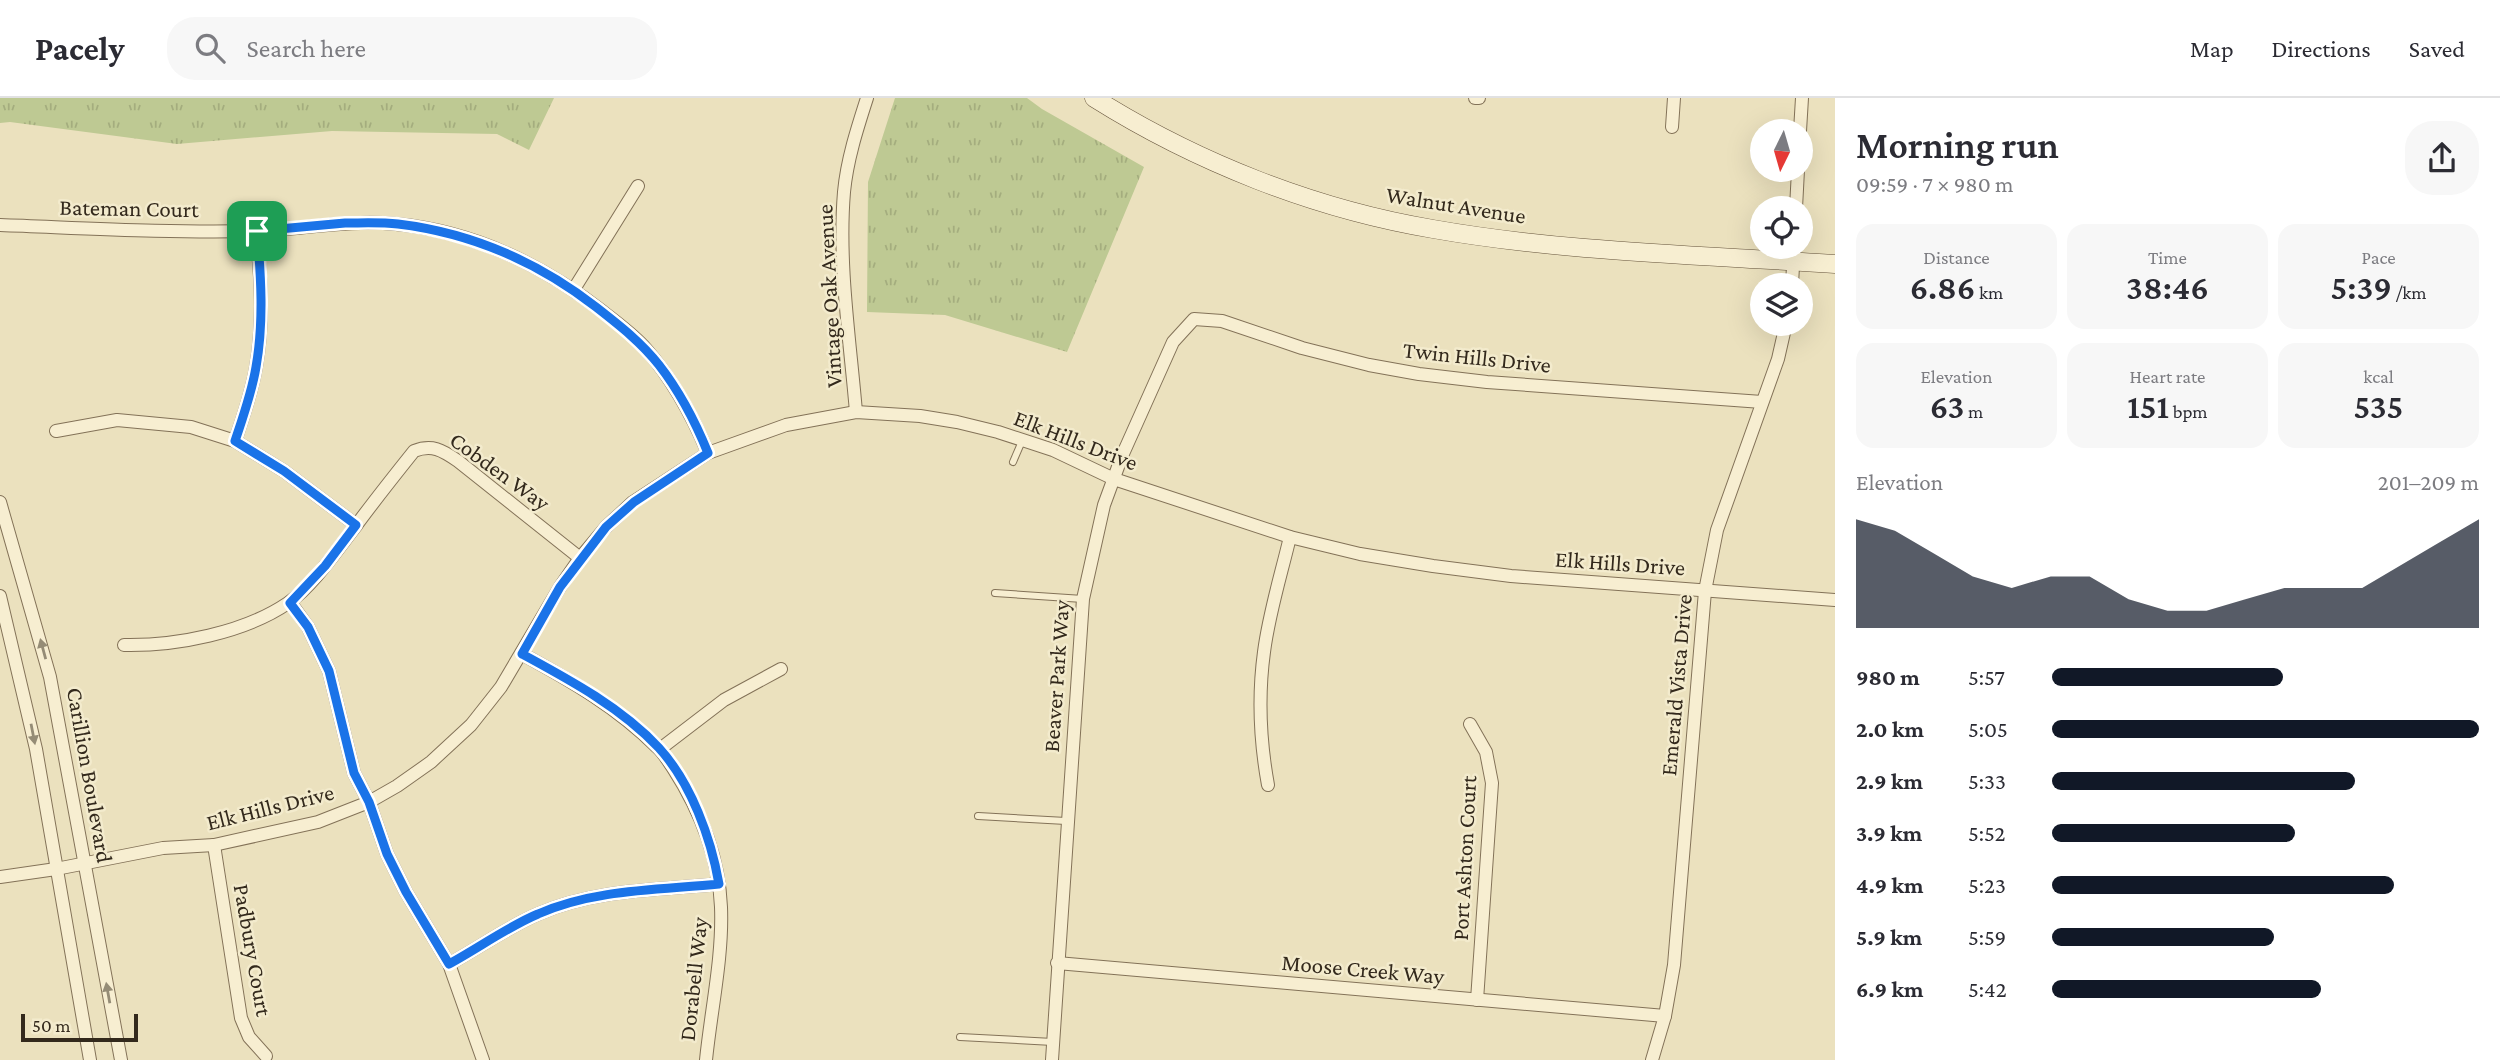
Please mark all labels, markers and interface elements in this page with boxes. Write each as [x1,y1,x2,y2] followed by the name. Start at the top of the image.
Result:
[167,17,657,80] search box
[191,29,229,67] icon: search
[35,30,125,67] text: Pacely
[247,34,366,63] text: Search here
[2190,35,2234,62] text: Map
[2272,35,2371,62] text: Directions
[2409,35,2465,62] text: Saved
[1750,119,1813,182] north arrow
[1750,119,1813,336] map controls
[2405,121,2479,195] button: share
[1856,124,2059,166] text: Morning run
[1856,171,2014,197] text: 09:59 · 7 × 980 m
[1384,181,1528,229] street label: Walnut Avenue
[59,194,199,222] street label: Bateman Court
[1750,196,1813,259] button: locate
[227,201,287,261] pin
[811,204,847,388] street label: Vintage Oak Avenue
[238,212,276,250] icon: arrive
[1923,247,1990,268] text: Distance
[2148,247,2187,268] text: Time
[2361,247,2396,268] text: Pace
[1910,268,1975,307] text: 6.86
[2126,268,2209,307] text: 38:46
[2330,268,2392,307] text: 5:39
[1750,273,1813,336] button: layers
[1975,282,2003,303] text: km
[2392,282,2427,303] text: /km
[1402,336,1552,378] street label: Twin Hills Drive
[1921,366,1992,387] text: Elevation
[2130,366,2205,387] text: Heart rate
[2363,366,2394,387] text: kcal
[1930,387,1964,426] text: 63
[2127,387,2169,426] text: 151
[2354,387,2403,426] text: 535
[1964,401,1983,422] text: m
[2169,401,2208,422] text: bpm
[1010,404,1142,476] street label: Elk Hills Drive
[445,426,555,516] street label: Cobden Way
[1856,469,1943,495] text: Elevation
[2378,469,2479,495] text: 201–209 m
[1554,545,1686,581] street label: Elk Hills Drive
[1655,593,1697,777] street label: Emerald Vista Drive
[1038,599,1074,753] street label: Beaver Park Way
[37,638,48,660] one-way arrow
[1856,664,1920,690] text: 980 m
[1968,664,2005,690] text: 5:57
[62,685,118,865] street label: Carillion Boulevard
[1856,716,1924,742] text: 2.0 km
[1968,716,2008,742] text: 5:05
[27,723,38,745] one-way arrow
[1856,768,1923,794] text: 2.9 km
[1968,768,2006,794] text: 5:33
[1447,774,1481,941] street label: Port Ashton Court
[204,779,336,835] street label: Elk Hills Drive
[1856,820,1922,846] text: 3.9 km
[1968,820,2005,846] text: 5:52
[1856,872,1924,898] text: 4.9 km
[1968,872,2006,898] text: 5:23
[229,882,277,1019] street label: Padbury Court
[674,915,712,1042] street label: Dorabell Way
[1856,924,1922,950] text: 5.9 km
[1968,924,2006,950] text: 5:59
[1281,949,1446,989] street label: Moose Creek Way
[1856,976,1923,1002] text: 6.9 km
[1968,976,2007,1002] text: 5:42
[102,982,113,1004] one-way arrow
[21,1011,138,1043] scale bar
[32,1015,71,1036] text: 50 m

